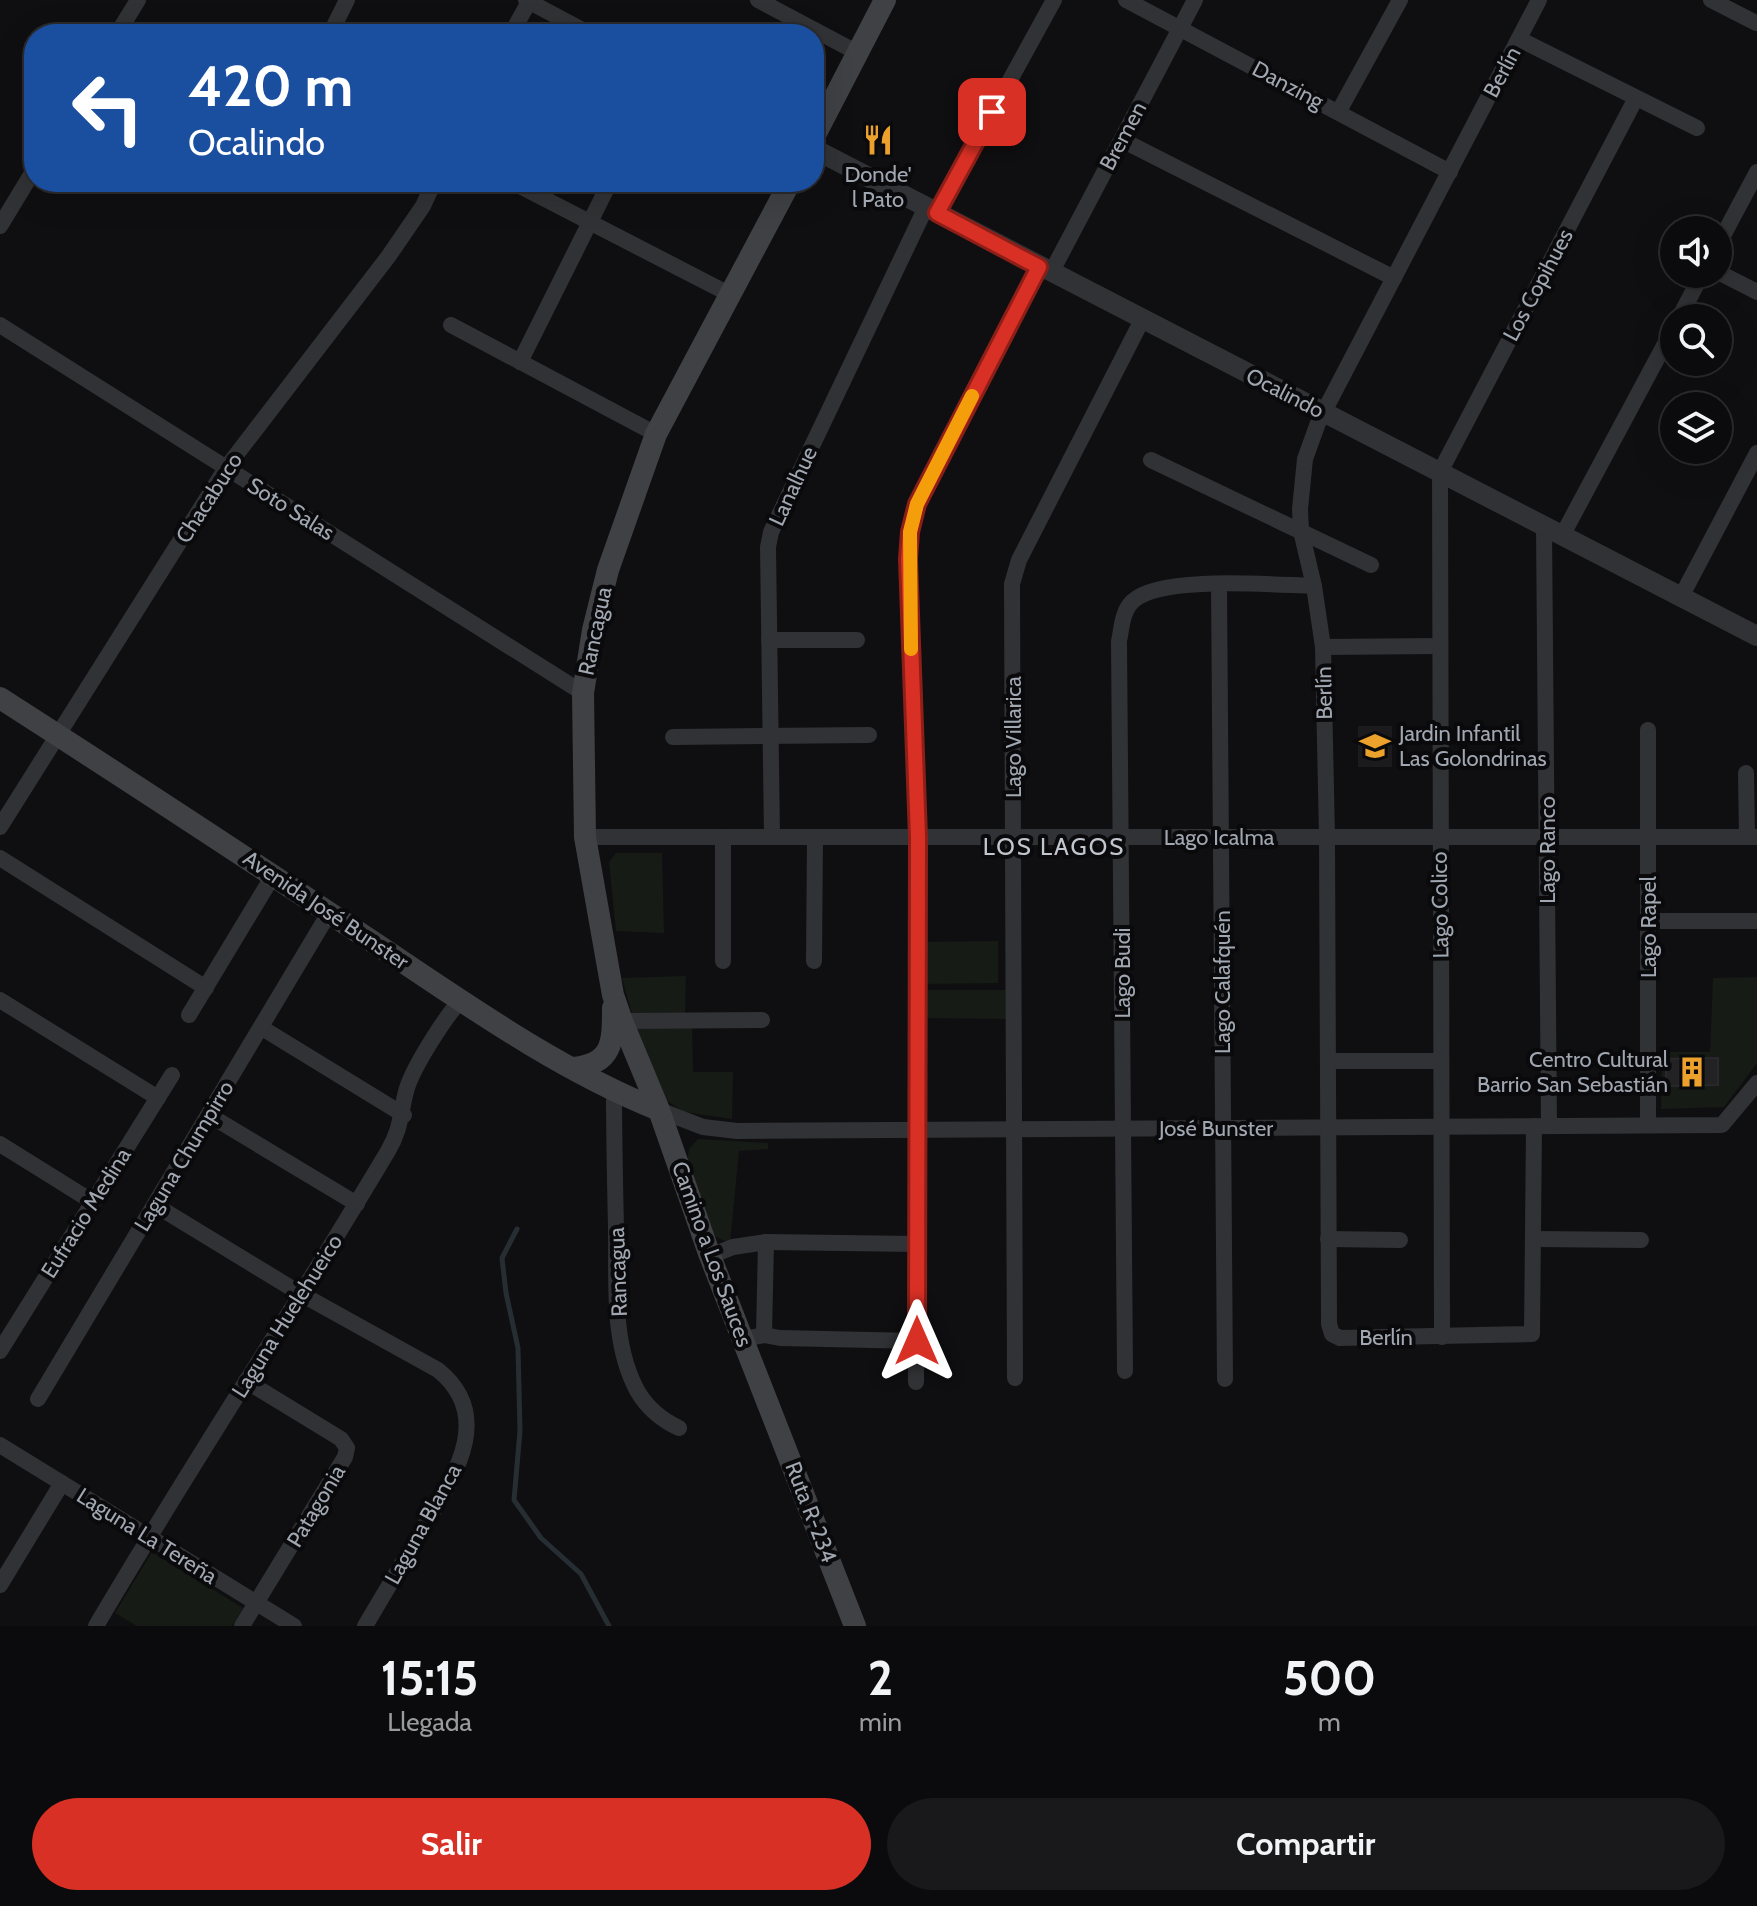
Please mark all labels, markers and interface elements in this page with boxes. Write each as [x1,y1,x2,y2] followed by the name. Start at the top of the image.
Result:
[1478,42,1526,102] street label: Berlín
[188,52,353,120] text: 420 m
[1248,55,1329,115] street label: Danzing
[56,56,160,160] icon: left
[958,78,1026,146] pin
[970,90,1014,134] icon: arrive
[1094,97,1152,175] street label: Bremen
[188,120,325,164] text: Ocalindo
[861,123,895,157] restaurant icon: Donde' l Pato
[844,161,912,213] place label: Donde' l Pato
[1660,216,1732,464] map controls
[1660,216,1732,288] button: sound
[1497,224,1579,346] street label: Los Copihues
[1660,304,1732,376] button: search
[1242,362,1328,424] street label: Ocalindo
[1660,392,1732,464] button: layers
[763,442,823,530] street label: Lanalhue
[170,448,248,548] street label: Chacabuco
[243,472,339,546] street label: Soto Salas
[572,584,618,678] street label: Rancagua
[1310,666,1338,720] street label: Berlín
[1000,676,1027,798] street label: Lago Villarica
[1398,720,1547,772] place label: Jardin Infantil Las Golondrinas
[1358,729,1392,763] school or university icon: Jardin Infantil Las Golondrinas
[1534,796,1561,904] street label: Lago Ranco
[1164,824,1275,851] street label: Lago Icalma
[983,832,1125,861] district label: LOS LAGOS
[238,845,414,975] street label: Avenida José Bunster
[1426,851,1454,959] street label: Lago Colico
[1635,875,1662,978] street label: Lago Rapel
[1209,910,1236,1054] street label: Lago Calafquén
[1109,927,1136,1019] street label: Lago Budi
[1477,1046,1669,1098] place label: Centro Cultural Barrio San Sebastián
[1675,1055,1709,1089] building icon: Centro Cultural Barrio San Sebastián
[128,1076,240,1236] street label: Laguna Chumpirro
[1158,1115,1273,1142] street label: José Bunster
[35,1143,137,1283] street label: Eufracio Medina
[666,1158,758,1350] street label: Camino a Los Sauces
[603,1226,633,1317] street label: Rancagua
[226,1229,348,1403] street label: Laguna Huelehueico
[875,1299,959,1383] position arrow
[1359,1324,1413,1351] street label: Berlín
[779,1458,843,1566] street label: Ruta R-234
[379,1459,467,1589] street label: Laguna Blanca
[281,1460,351,1552] street label: Patagonia
[72,1482,223,1590] street label: Laguna La Tereña
[381,1649,478,1707] text: 15:15
[868,1649,893,1707] text: 2
[1283,1649,1376,1707] text: 500
[387,1706,472,1738] text: Llegada
[859,1706,902,1738] text: min
[1318,1706,1341,1738] text: m
[32,1798,871,1890] button: Salir
[887,1798,1725,1890] button: Compartir

